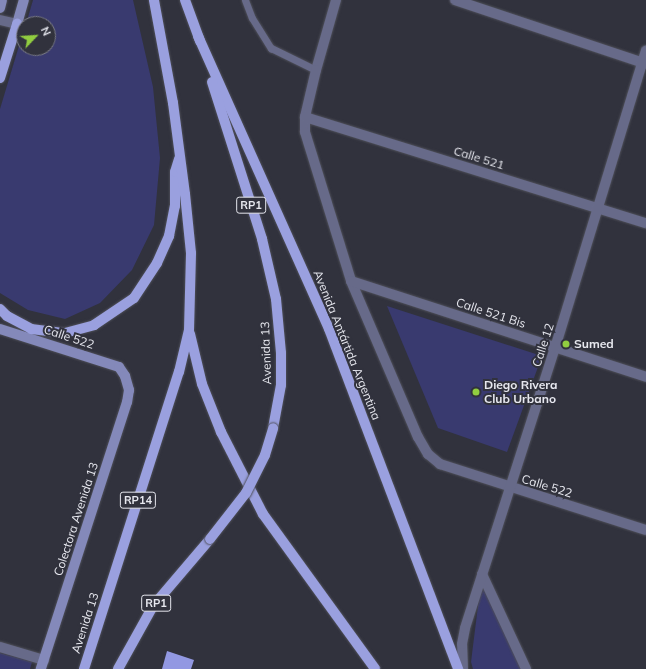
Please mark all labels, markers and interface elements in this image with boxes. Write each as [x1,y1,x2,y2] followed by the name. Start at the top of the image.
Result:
[16,16,56,56] north arrow
[38,25,54,38] text: N
[452,143,506,173] street label: Calle 521
[236,196,266,214] road number: RP1
[310,268,384,422] street label: Avenida Antártida Argentina
[454,295,528,331] street label: Calle 521 Bis
[258,321,274,385] street label: Avenida 13
[529,321,557,369] street label: Calle 12
[42,322,96,352] street label: Calle 522
[574,337,614,351] place label: Sumed
[561,339,571,349] marker: Sumed
[484,378,557,406] place label: Diego Rivera Club Urbano
[471,387,481,397] marker: Diego Rivera Club Urbano
[51,460,101,578] street label: Colectora Avenida 13
[520,471,574,501] street label: Calle 522
[119,491,157,509] road number: RP14
[68,591,102,655] street label: Avenida 13
[141,594,171,612] road number: RP1

